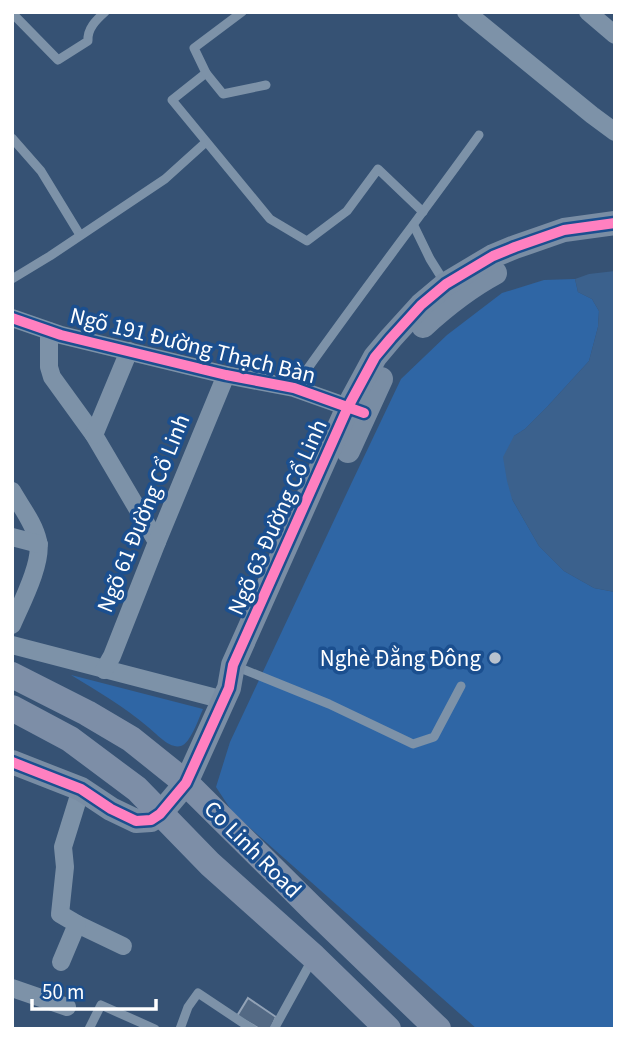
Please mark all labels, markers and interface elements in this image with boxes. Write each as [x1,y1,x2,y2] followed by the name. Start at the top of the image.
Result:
[67,299,319,392] street label: Ngõ 191 Đường Thạch Bàn
[89,409,198,617] street label: Ngõ 61 Đường Cổ Linh
[219,414,335,620] street label: Ngõ 63 Đường Cổ Linh
[320,642,481,675] place label: Nghè Đằng Đông
[487,650,503,666] marker: Nghè Đằng Đông
[196,793,309,906] street label: Co Linh Road
[32,968,156,1012] scale bar
[42,977,84,1007] text: 50 m

